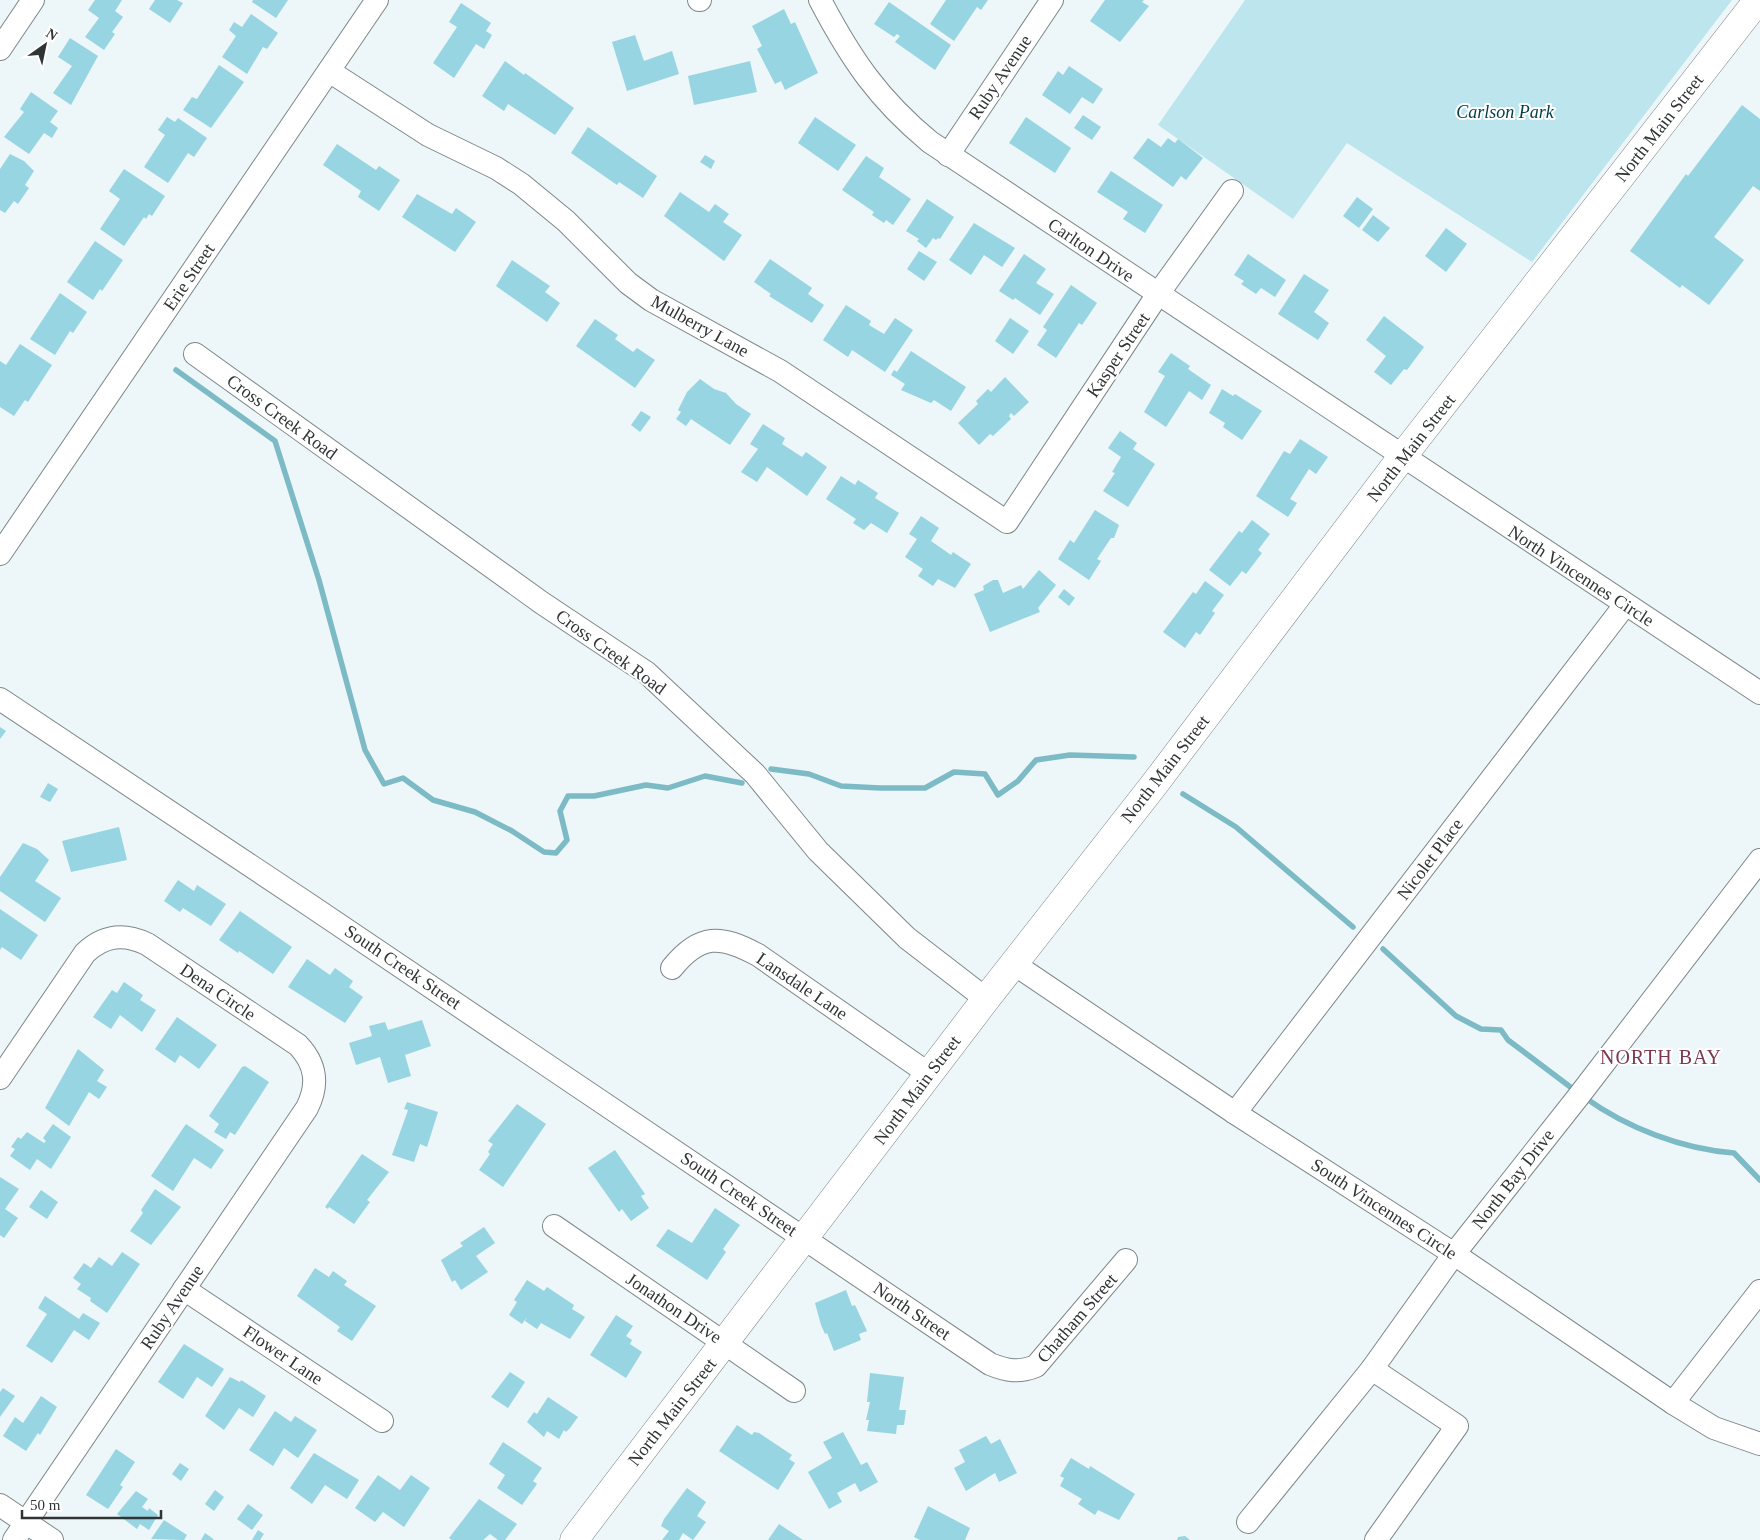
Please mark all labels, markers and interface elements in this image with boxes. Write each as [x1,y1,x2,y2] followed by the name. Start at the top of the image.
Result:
[20,20,70,70] north arrow
[43,25,60,44] text: N
[965,31,1035,123] street label: Ruby Avenue
[1611,70,1707,186] street label: North Main Street
[1456,102,1555,122] park label: Carlson Park
[1044,214,1138,286] street label: Carlton Drive
[159,240,219,314] street label: Erie Street
[648,291,752,361] street label: Mulberry Lane
[1082,309,1154,401] street label: Kasper Street
[223,370,341,464] street label: Cross Creek Road
[1363,390,1459,506] street label: North Main Street
[1504,521,1658,631] street label: North Vincennes Circle
[552,605,670,699] street label: Cross Creek Road
[1117,711,1213,827] street label: North Main Street
[1393,814,1467,904] street label: Nicolet Place
[341,921,465,1013] street label: South Creek Street
[753,948,851,1024] street label: Lansdale Lane
[177,960,259,1024] street label: Dena Circle
[870,1032,964,1148] street label: North Main Street
[1600,1046,1722,1068] district label: NORTH BAY
[1468,1125,1558,1233] street label: North Bay Drive
[677,1148,801,1240] street label: South Creek Street
[1307,1154,1461,1264] street label: South Vincennes Circle
[137,1261,207,1353] street label: Ruby Avenue
[623,1269,725,1347] street label: Jonathon Drive
[1033,1269,1121,1367] street label: Chatham Street
[870,1278,954,1344] street label: North Street
[239,1321,327,1389] street label: Flower Lane
[624,1354,720,1470] street label: North Main Street
[22,1488,161,1520] scale bar
[30,1497,61,1513] text: 50 m

